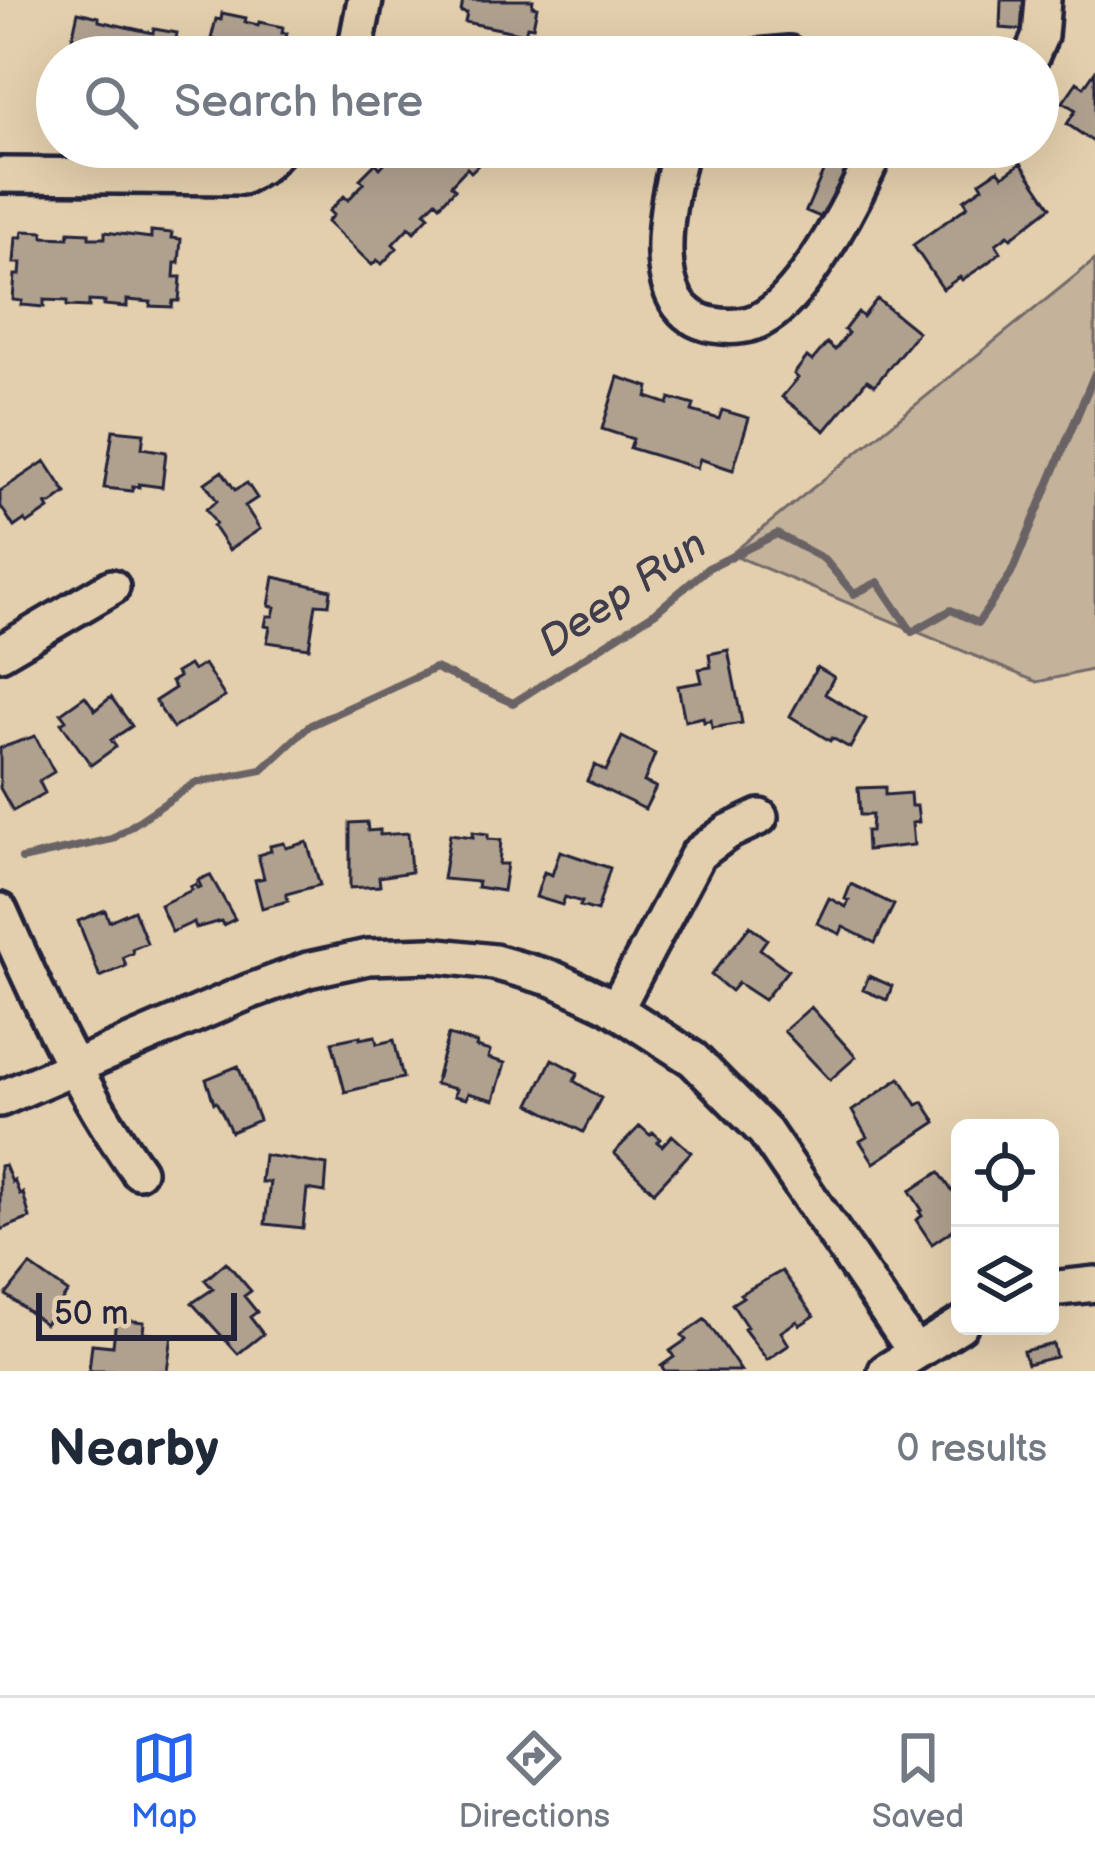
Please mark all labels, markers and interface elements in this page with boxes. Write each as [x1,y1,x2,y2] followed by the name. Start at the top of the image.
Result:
[36,36,1059,168] search box
[78,69,144,135] icon: search
[174,75,423,130] text: Search here
[529,519,717,669] water label: Deep Run
[951,1119,1059,1335] map controls
[951,1119,1059,1227] button: locate
[951,1227,1059,1335] button: layers
[36,1287,237,1340] scale bar
[54,1294,129,1334] text: 50 m
[48,1419,219,1480] text: Nearby
[896,1426,1047,1473] text: 0 results
[131,1725,197,1837] tab: Map
[458,1725,610,1837] tab: Directions
[872,1725,964,1837] tab: Saved

